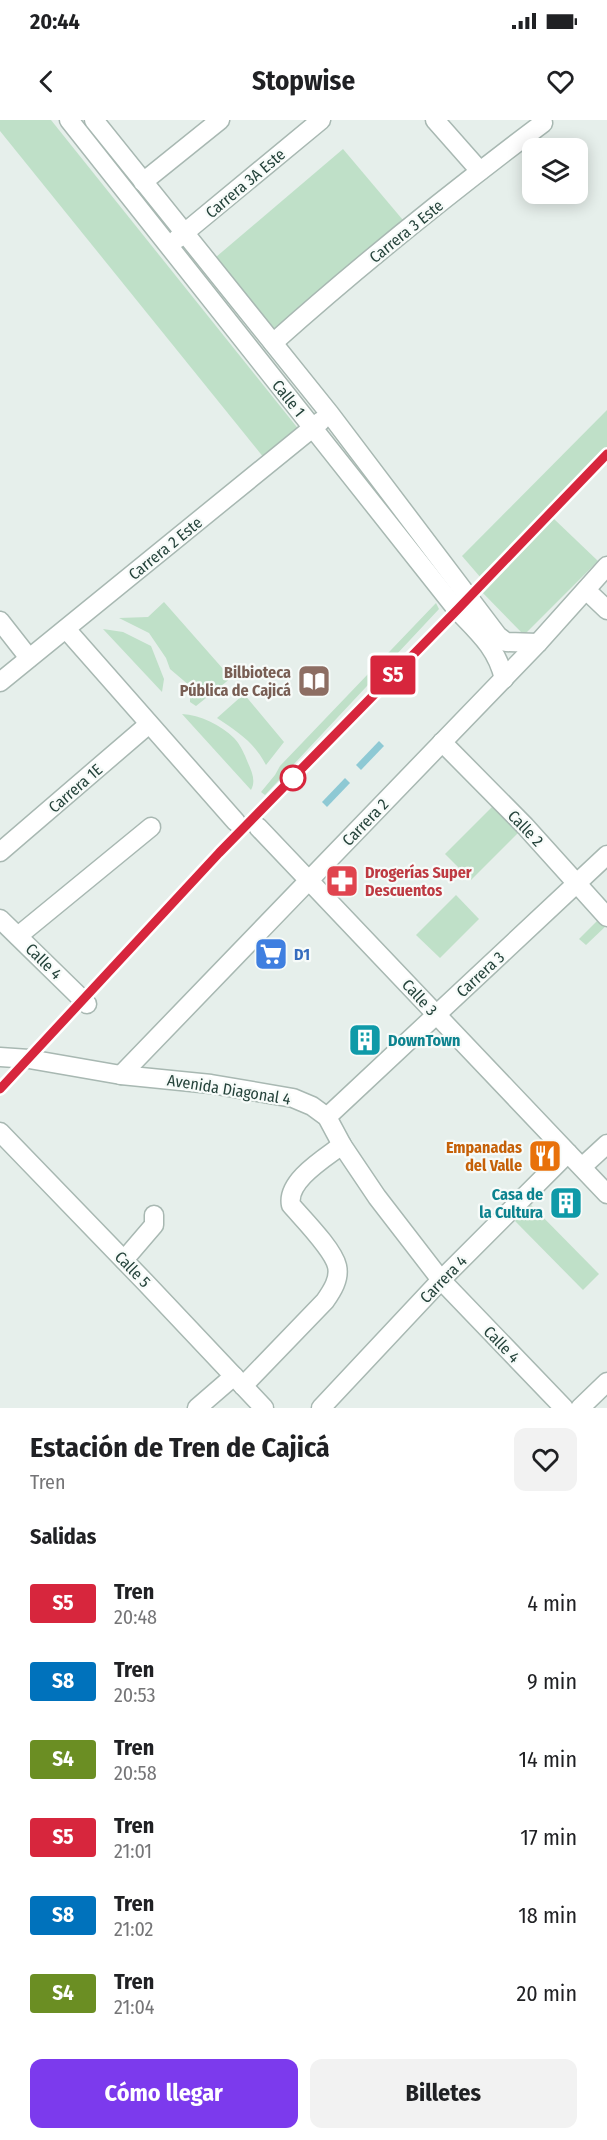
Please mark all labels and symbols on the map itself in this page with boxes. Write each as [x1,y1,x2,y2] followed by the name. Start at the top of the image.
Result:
[202,145,289,222] street label: Carrera 3A Este
[366,196,447,267] street label: Carrera 3 Este
[268,376,309,421] street label: Calle 1
[125,513,206,584] street label: Carrera 2 Este
[366,656,420,694] line badge: S5
[180,663,291,700] place label: Bilbioteca Pública de Cajicá
[296,663,332,699] library icon: Bilbioteca Pública de Cajicá
[45,760,106,817] street label: Carrera 1E
[280,765,306,791] unlabelled marker
[338,795,392,850] street label: Carrera 2
[504,806,547,850] street label: Calle 2
[324,863,360,899] pharmacy icon: Drogerías Super Descuentos
[365,863,472,900] place label: Drogerías Super Descuentos
[253,936,289,972] supermarket icon: D1
[22,939,66,984] street label: Calle 4
[294,945,310,964] place label: D1
[453,948,508,1001] street label: Carrera 3
[398,975,441,1020] street label: Calle 3
[347,1022,383,1058] building icon: DownTown
[388,1031,460,1050] place label: DownTown
[166,1070,292,1109] street label: Avenida Diagonal 4
[446,1138,522,1175] place label: Empanadas del Valle
[527,1138,563,1174] restaurant icon: Empanadas del Valle
[479,1185,543,1222] place label: Casa de la Cultura
[548,1185,584,1221] building icon: Casa de la Cultura
[111,1247,154,1291] street label: Calle 5
[416,1251,471,1307] street label: Carrera 4
[480,1322,524,1367] street label: Calle 4

